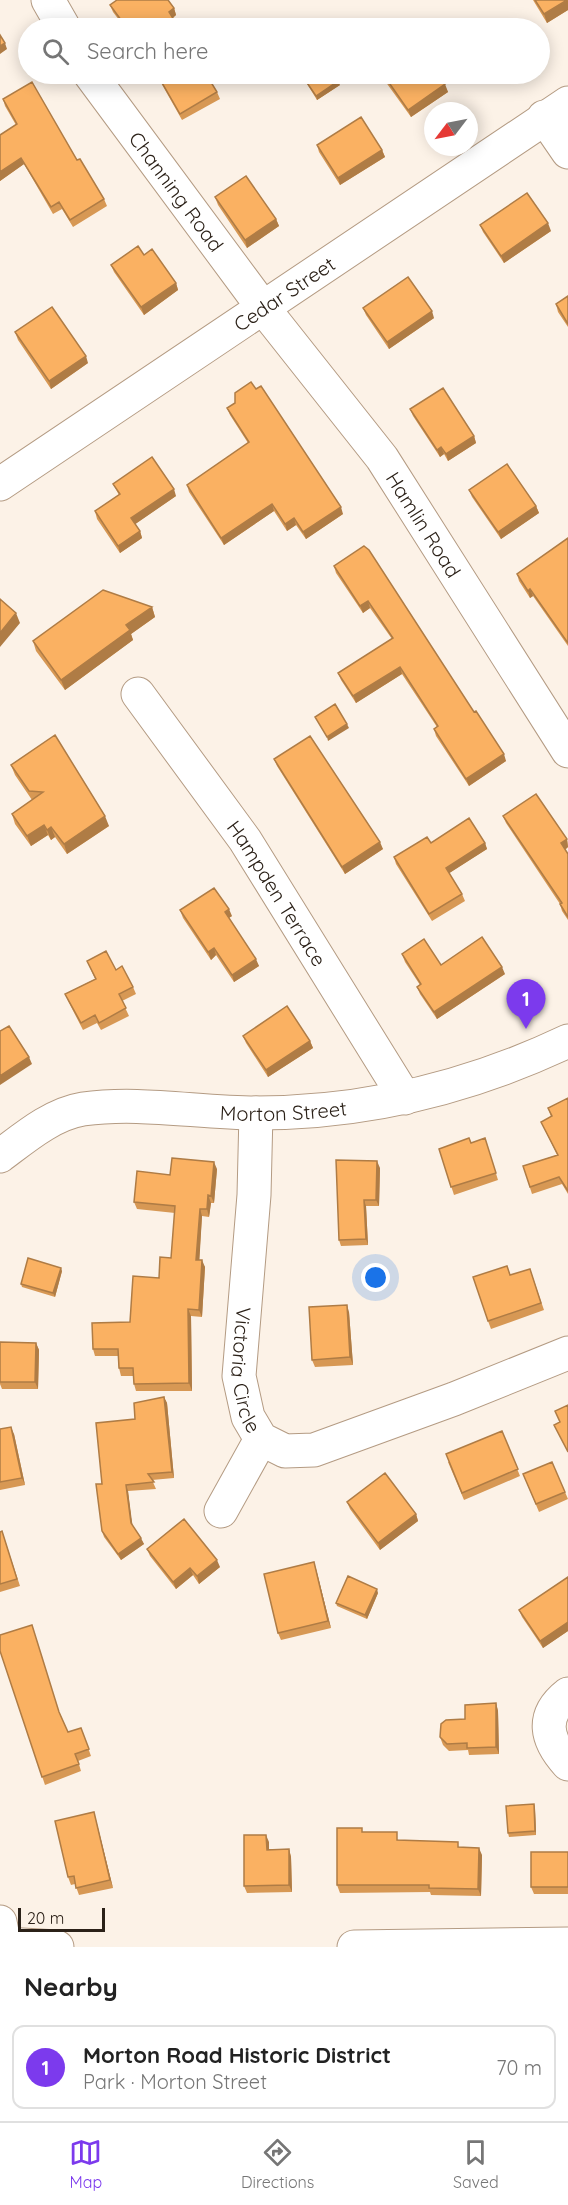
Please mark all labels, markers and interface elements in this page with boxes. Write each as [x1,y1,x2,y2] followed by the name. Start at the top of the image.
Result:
[18,18,550,84] search box
[39,35,72,68] icon: search
[87,37,208,65] text: Search here
[424,102,478,156] north arrow
[124,126,230,256] street label: Channing Road
[229,251,340,336] street label: Cedar Street
[381,467,467,582] street label: Hamlin Road
[222,815,332,970] street label: Hampden Terrace
[506,980,546,1029] pin: 1
[219,1095,348,1126] street label: Morton Street
[361,1263,390,1292] your location
[226,1306,267,1437] street label: Victoria Circle
[18,1905,105,1932] scale bar
[27,1908,64,1928] text: 20 m
[24,1970,118,2003] text: Nearby
[83,2041,391,2069] text: Morton Road Historic District
[42,2055,49,2080] text: 1
[496,2055,542,2080] text: 70 m
[83,2069,267,2094] text: Park · Morton Street
[69,2136,102,2192] tab: Map
[241,2136,314,2192] tab: Directions
[453,2136,499,2192] tab: Saved

